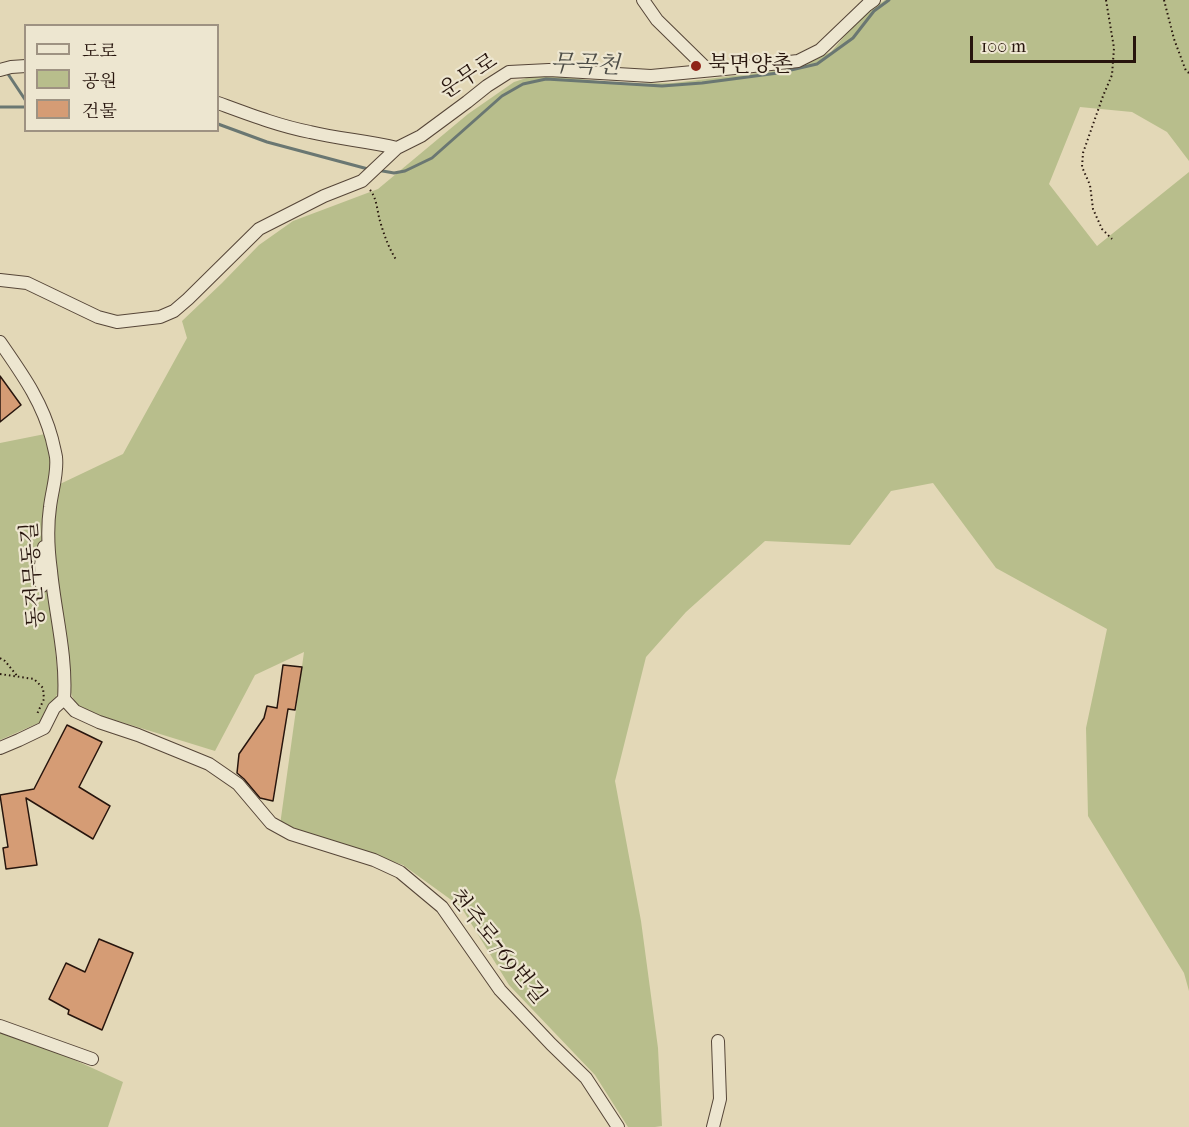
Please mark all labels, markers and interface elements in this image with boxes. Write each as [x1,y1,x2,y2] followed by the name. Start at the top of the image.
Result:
[24,24,219,132] legend
[973,24,1140,62] scale bar
[981,36,1026,57] text: 100 m
[82,41,117,62] text: 도로
[435,49,503,105] street label: 운무로
[550,50,620,82] water label: 무곡천
[708,53,793,79] place label: 북면양촌
[689,59,703,73] marker: 북면양촌
[82,71,117,92] text: 공원
[82,101,117,122] text: 건물
[17,521,51,629] street label: 동전무동길
[443,884,551,1010] street label: 천주로769번길

